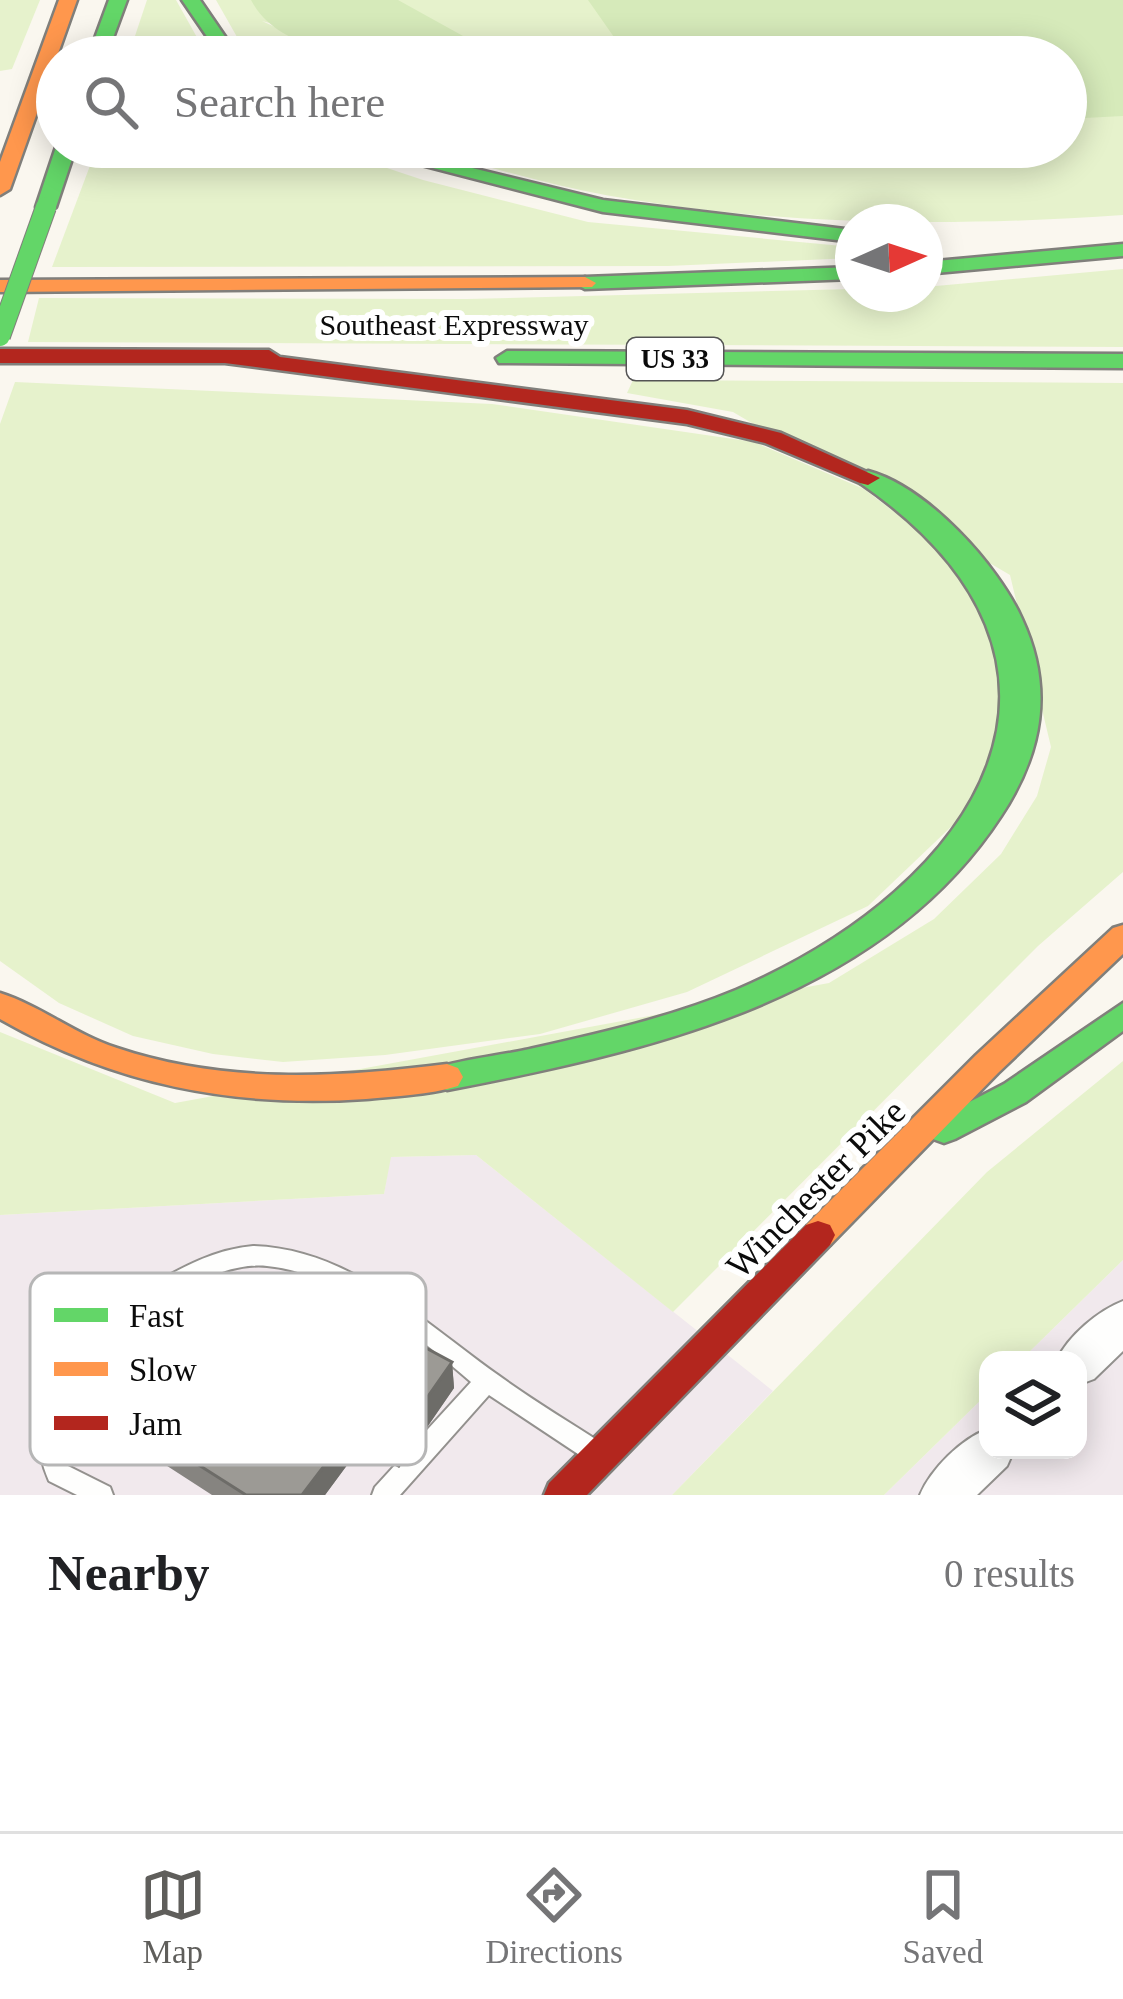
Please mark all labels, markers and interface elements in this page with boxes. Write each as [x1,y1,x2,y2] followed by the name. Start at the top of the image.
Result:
[36,36,1087,168] search box
[78,69,144,135] icon: search
[174,77,385,127] text: Search here
[835,204,943,312] north arrow
[319,308,589,341] street label: Southeast Expressway
[627,338,723,380] road number: US 33
[718,1091,913,1286] street label: Winchester Pike
[30,1273,426,1465] legend
[129,1298,184,1334] text: Fast
[979,1351,1087,1459] map controls
[979,1351,1087,1459] button: layers
[129,1352,197,1388] text: Slow
[129,1406,182,1442] text: Jam
[48,1545,209,1601] text: Nearby
[944,1552,1075,1595] text: 0 results
[140,1862,206,1971] tab: Map
[485,1862,623,1971] tab: Directions
[903,1862,983,1971] tab: Saved

